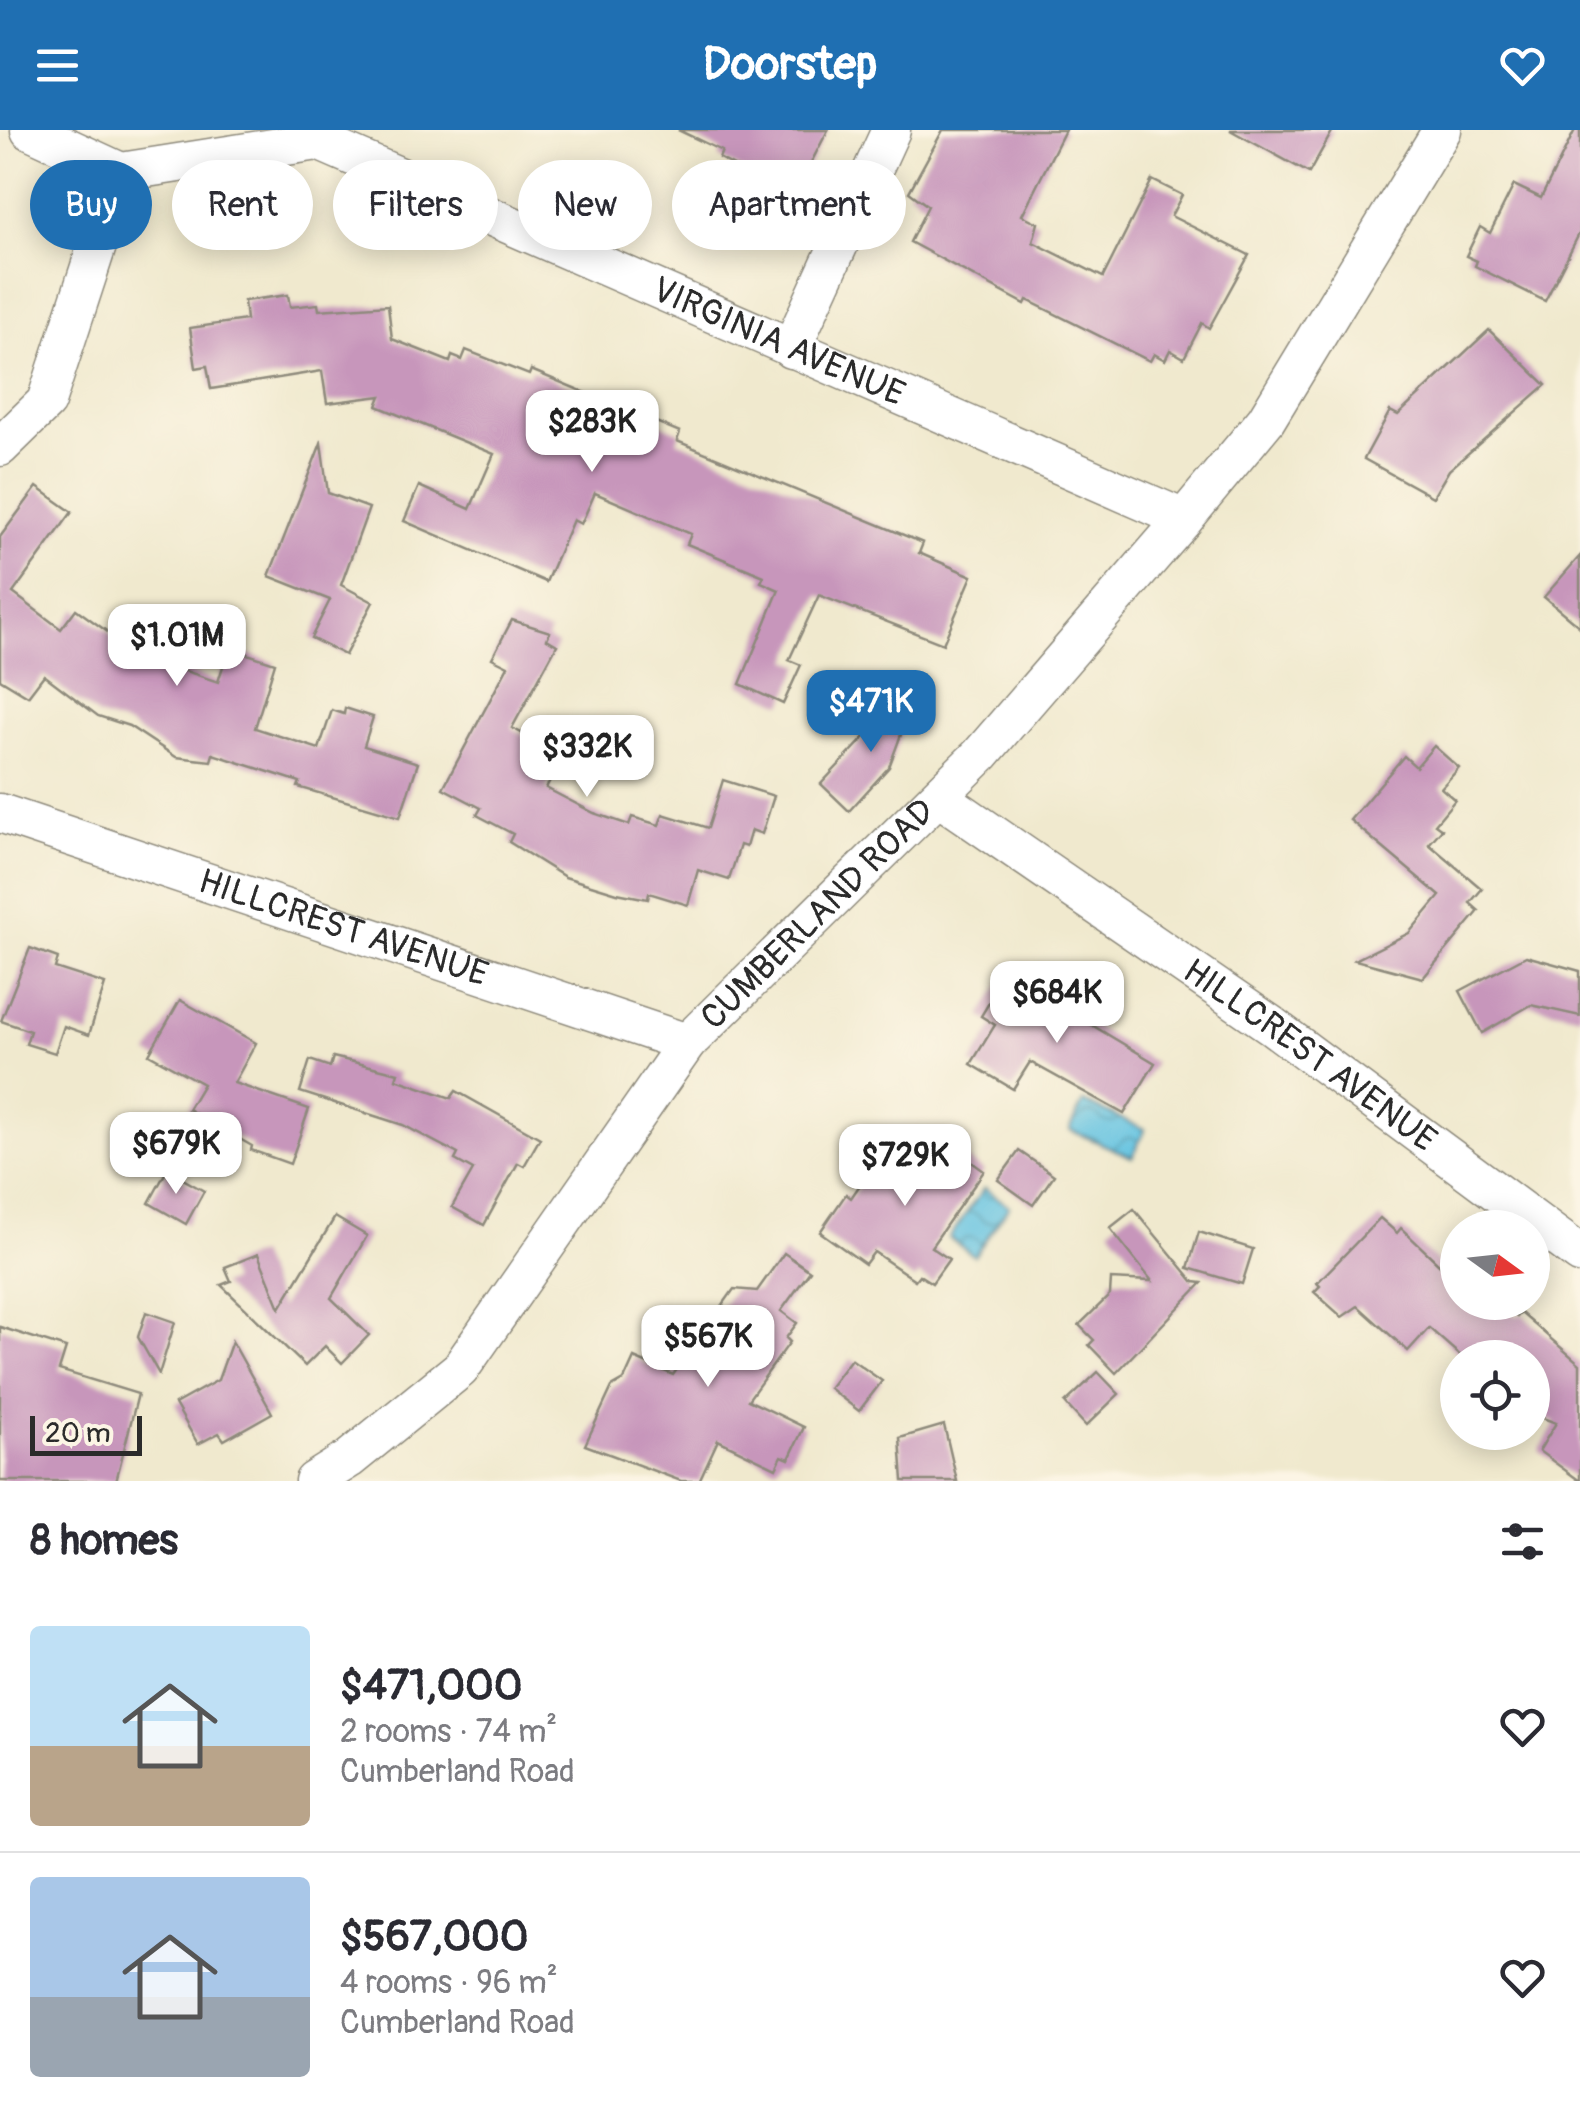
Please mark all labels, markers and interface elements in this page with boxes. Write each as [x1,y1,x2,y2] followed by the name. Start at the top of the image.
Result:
[703,37,877,93] text: Doorstep
[30,38,85,93] icon: menu
[1495,38,1550,93] icon: heart
[30,160,152,250] chip: Buy
[172,160,313,250] chip: Rent
[333,160,498,250] chip: Filters
[518,160,652,250] chip: New
[672,160,906,250] chip: Apartment
[645,268,911,416] street label: VIRGINIA AVENUE
[522,390,662,475] pin: $283K
[548,402,636,442] text: $283K
[96,604,258,689] pin: $1.01M
[130,616,224,656] text: $1.01M
[801,670,941,755] pin: $471K
[829,682,913,722] text: $471K
[517,715,657,800] pin: $332K
[542,727,632,767] text: $332K
[692,790,944,1039] street label: CUMBERLAND ROAD
[193,859,494,997] street label: HILLCREST AVENUE
[1175,949,1445,1162] street label: HILLCREST AVENUE
[987,961,1127,1046] pin: $684K
[1012,973,1102,1013] text: $684K
[106,1112,246,1197] pin: $679K
[132,1124,220,1164] text: $679K
[835,1124,975,1209] pin: $729K
[861,1136,949,1176] text: $729K
[1440,1210,1550,1320] north arrow
[1440,1210,1550,1450] map controls
[638,1305,778,1390] pin: $567K
[663,1317,753,1357] text: $567K
[1440,1340,1550,1450] button: locate
[30,1411,142,1456] scale bar
[45,1416,111,1451] text: 20 m
[1495,1514,1550,1569] icon: filters
[30,1515,178,1567] text: 8 homes
[340,1660,523,1712] text: $471,000
[110,1666,230,1786] icon: home
[1495,1699,1550,1754] icon: heart
[340,1712,557,1752] text: 2 rooms · 74 m²
[340,1752,575,1792] text: Cumberland Road
[340,1911,529,1963] text: $567,000
[110,1917,230,2037] icon: home
[1495,1950,1550,2005] icon: heart
[340,1963,558,2003] text: 4 rooms · 96 m²
[340,2003,575,2043] text: Cumberland Road

